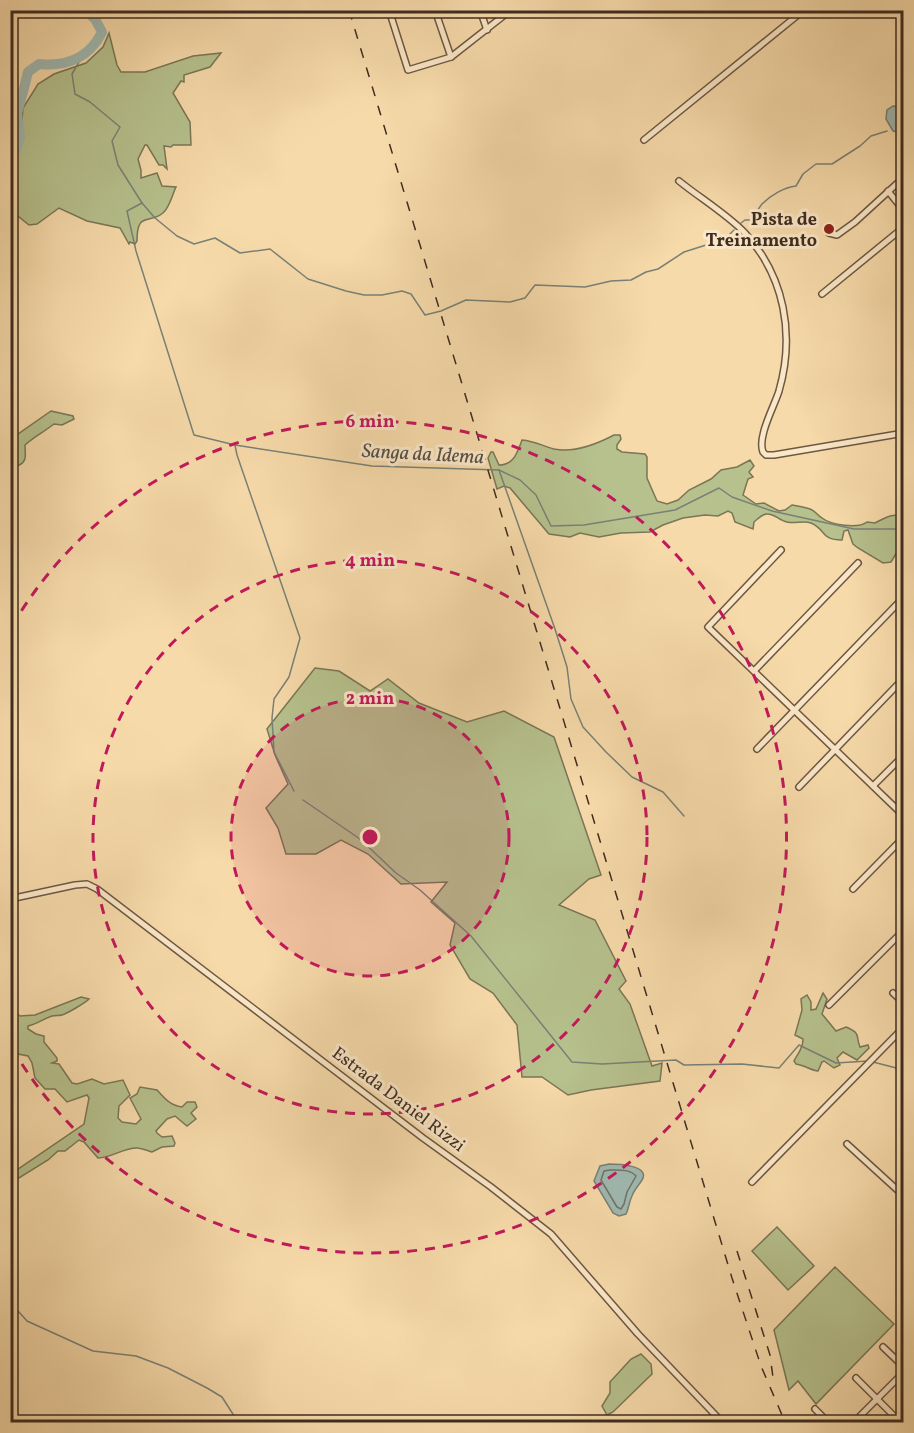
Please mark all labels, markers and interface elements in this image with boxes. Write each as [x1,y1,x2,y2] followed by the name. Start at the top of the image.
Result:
[706,208,817,254] place label: Pista de Treinamento
[822,222,836,236] marker: Pista de Treinamento
[345,410,395,435] text: 6 min
[361,438,485,472] water label: Sanga da Idema
[345,549,395,574] text: 4 min
[346,687,394,712] text: 2 min
[360,827,380,847] centre of rings
[326,1042,470,1159] street label: Estrada Daniel Rizzi

